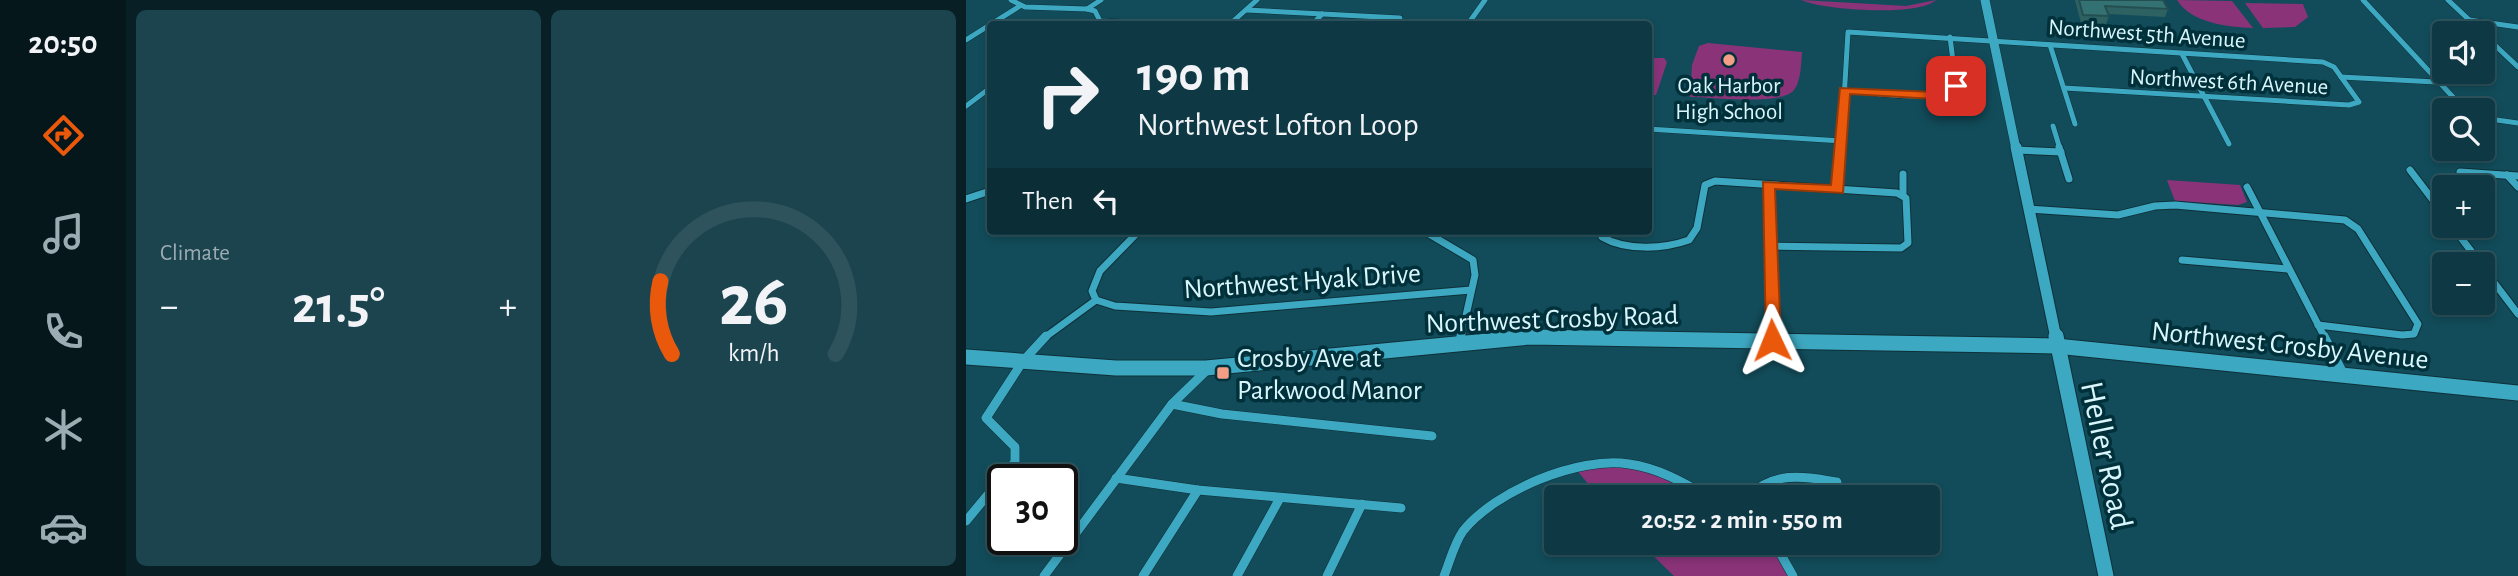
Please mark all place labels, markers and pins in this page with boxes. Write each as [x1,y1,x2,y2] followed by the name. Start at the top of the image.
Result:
[1721,52,1737,68] marker: Oak Harbor High School
[1926,56,1986,116] pin
[1675,75,1783,124] place label: Oak Harbor High School
[1237,345,1422,405] place label: Crosby Ave at Parkwood Manor
[1215,365,1231,381] marker: Crosby Ave at Parkwood Manor

